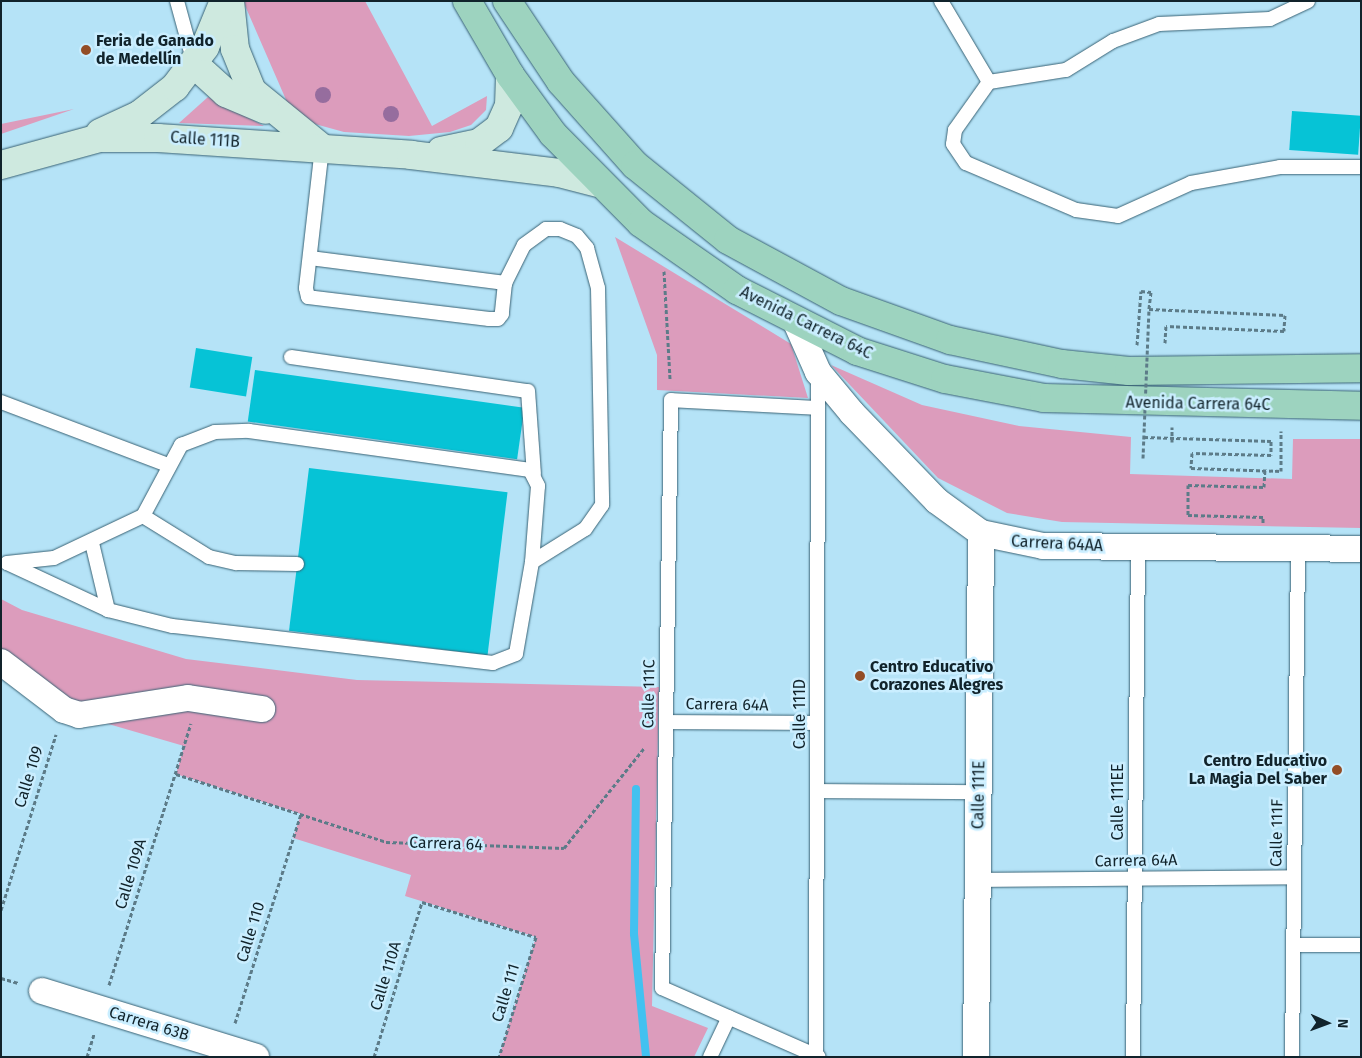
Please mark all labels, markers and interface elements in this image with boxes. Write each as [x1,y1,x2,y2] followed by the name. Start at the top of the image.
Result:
[96,31,214,69] place label: Feria de Ganado de Medellín
[80,44,92,56] marker: Feria de Ganado de Medellín
[170,128,240,152] street label: Calle 111B
[737,283,875,363] street label: Avenida Carrera 64C
[1125,393,1271,415] street label: Avenida Carrera 64C
[1011,532,1103,556] street label: Carrera 64AA
[870,657,1003,695] place label: Centro Educativo Corazones Alegres
[639,659,659,729] street label: Calle 111C
[854,670,866,682] marker: Centro Educativo Corazones Alegres
[790,679,810,749] street label: Calle 111D
[685,695,769,715] street label: Carrera 64A
[11,744,47,810] street label: Calle 109
[1189,751,1327,789] place label: Centro Educativo La Magia Del Saber
[969,761,989,829] street label: Calle 111E
[1108,763,1128,841] street label: Calle 111EE
[1331,764,1343,776] marker: Centro Educativo La Magia Del Saber
[1267,799,1287,867] street label: Calle 111F
[409,833,483,855] street label: Carrera 64
[111,836,151,912] street label: Calle 109A
[1094,851,1178,871] street label: Carrera 64A
[233,899,269,965] street label: Calle 110
[366,939,406,1013] street label: Calle 110A
[488,962,524,1024] street label: Calle 111
[1302,998,1352,1048] north arrow
[107,1003,191,1045] street label: Carrera 63B
[1334,1019,1351,1028] text: N

